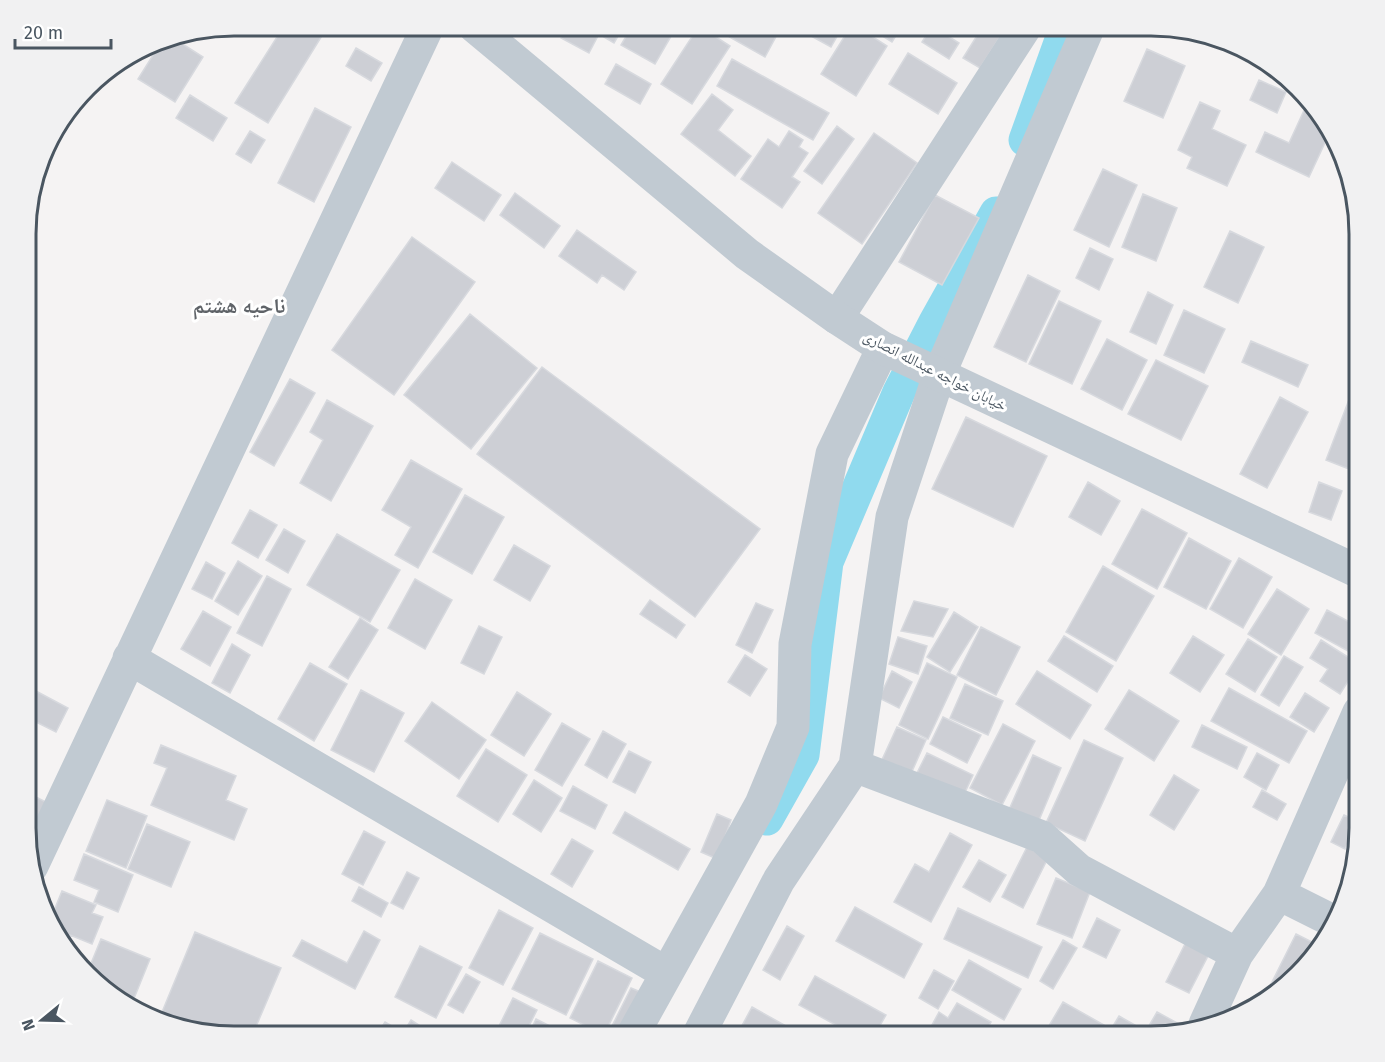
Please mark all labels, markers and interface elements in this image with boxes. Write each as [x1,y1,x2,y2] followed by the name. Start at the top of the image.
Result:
[15,12,111,50] scale bar
[24,22,63,44] text: 20 m
[193,293,285,320] district label: ناحیه هشتم
[860,327,1010,416] street label: خیابان خواجه عبدالله انصاری
[12,990,72,1050] north arrow
[18,1017,39,1033] text: N

